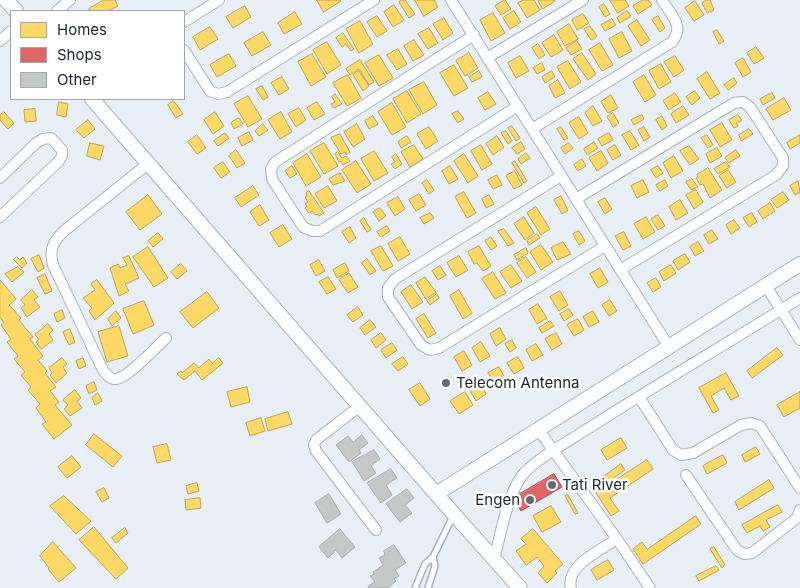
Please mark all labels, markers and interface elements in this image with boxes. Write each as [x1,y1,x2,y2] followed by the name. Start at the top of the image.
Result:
[10,10,185,100] legend
[57,20,107,39] text: Homes
[57,45,102,64] text: Shops
[57,70,97,89] text: Other
[456,374,579,392] place label: Telecom Antenna
[440,377,452,389] marker: Telecom Antenna
[562,476,628,494] place label: Tati River
[546,479,558,491] marker: Tati River
[475,491,520,509] place label: Engen
[524,494,536,506] marker: Engen

